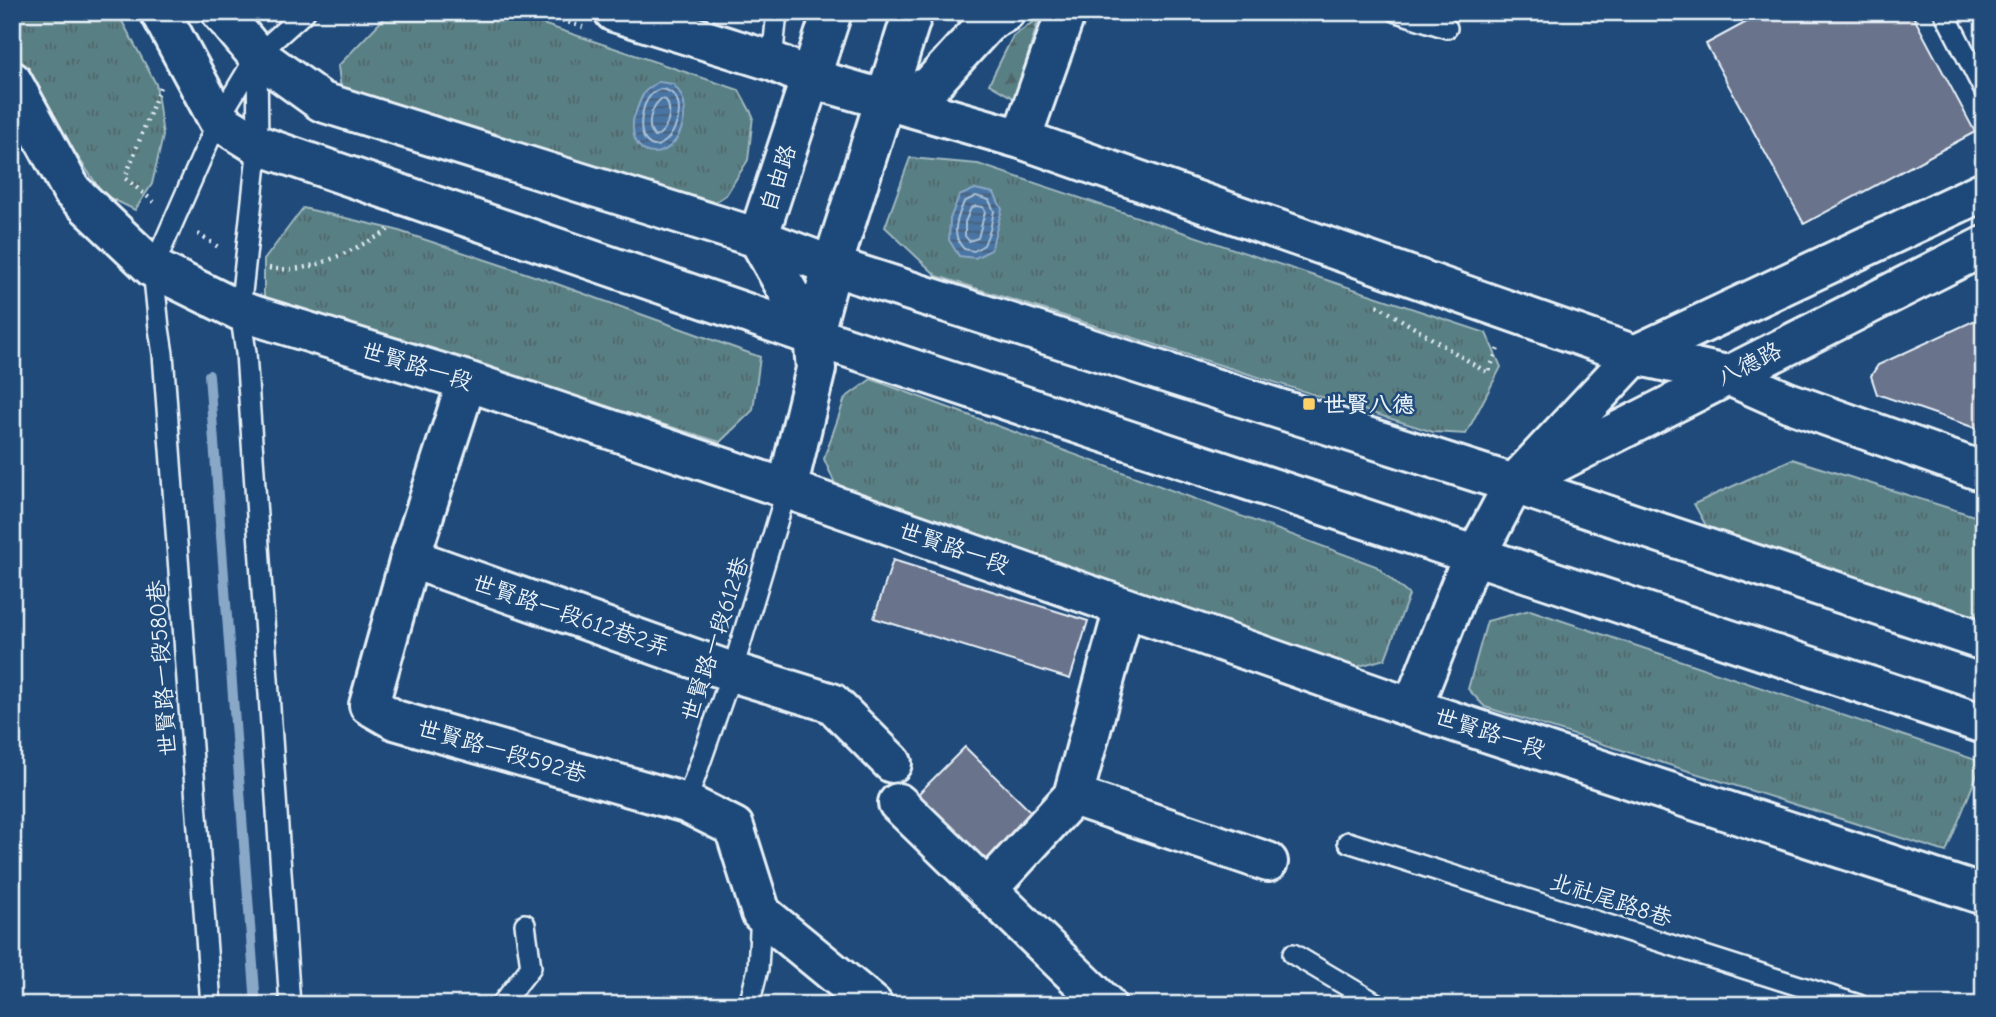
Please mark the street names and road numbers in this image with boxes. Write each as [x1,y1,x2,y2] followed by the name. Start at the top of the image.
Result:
[754,141,802,215] street label: 自由路
[358,336,476,396] street label: 世賢路一段
[1712,336,1786,392] street label: 八德路
[895,517,1013,579] street label: 世賢路一段
[676,552,755,725] street label: 世賢路一段612巷
[469,569,673,661] street label: 世賢路一段612巷2弄
[142,578,182,757] street label: 世賢路一段580巷
[1431,702,1549,764] street label: 世賢路一段
[414,714,591,788] street label: 世賢路一段592巷
[1547,868,1676,933] street label: 北社尾路8巷

